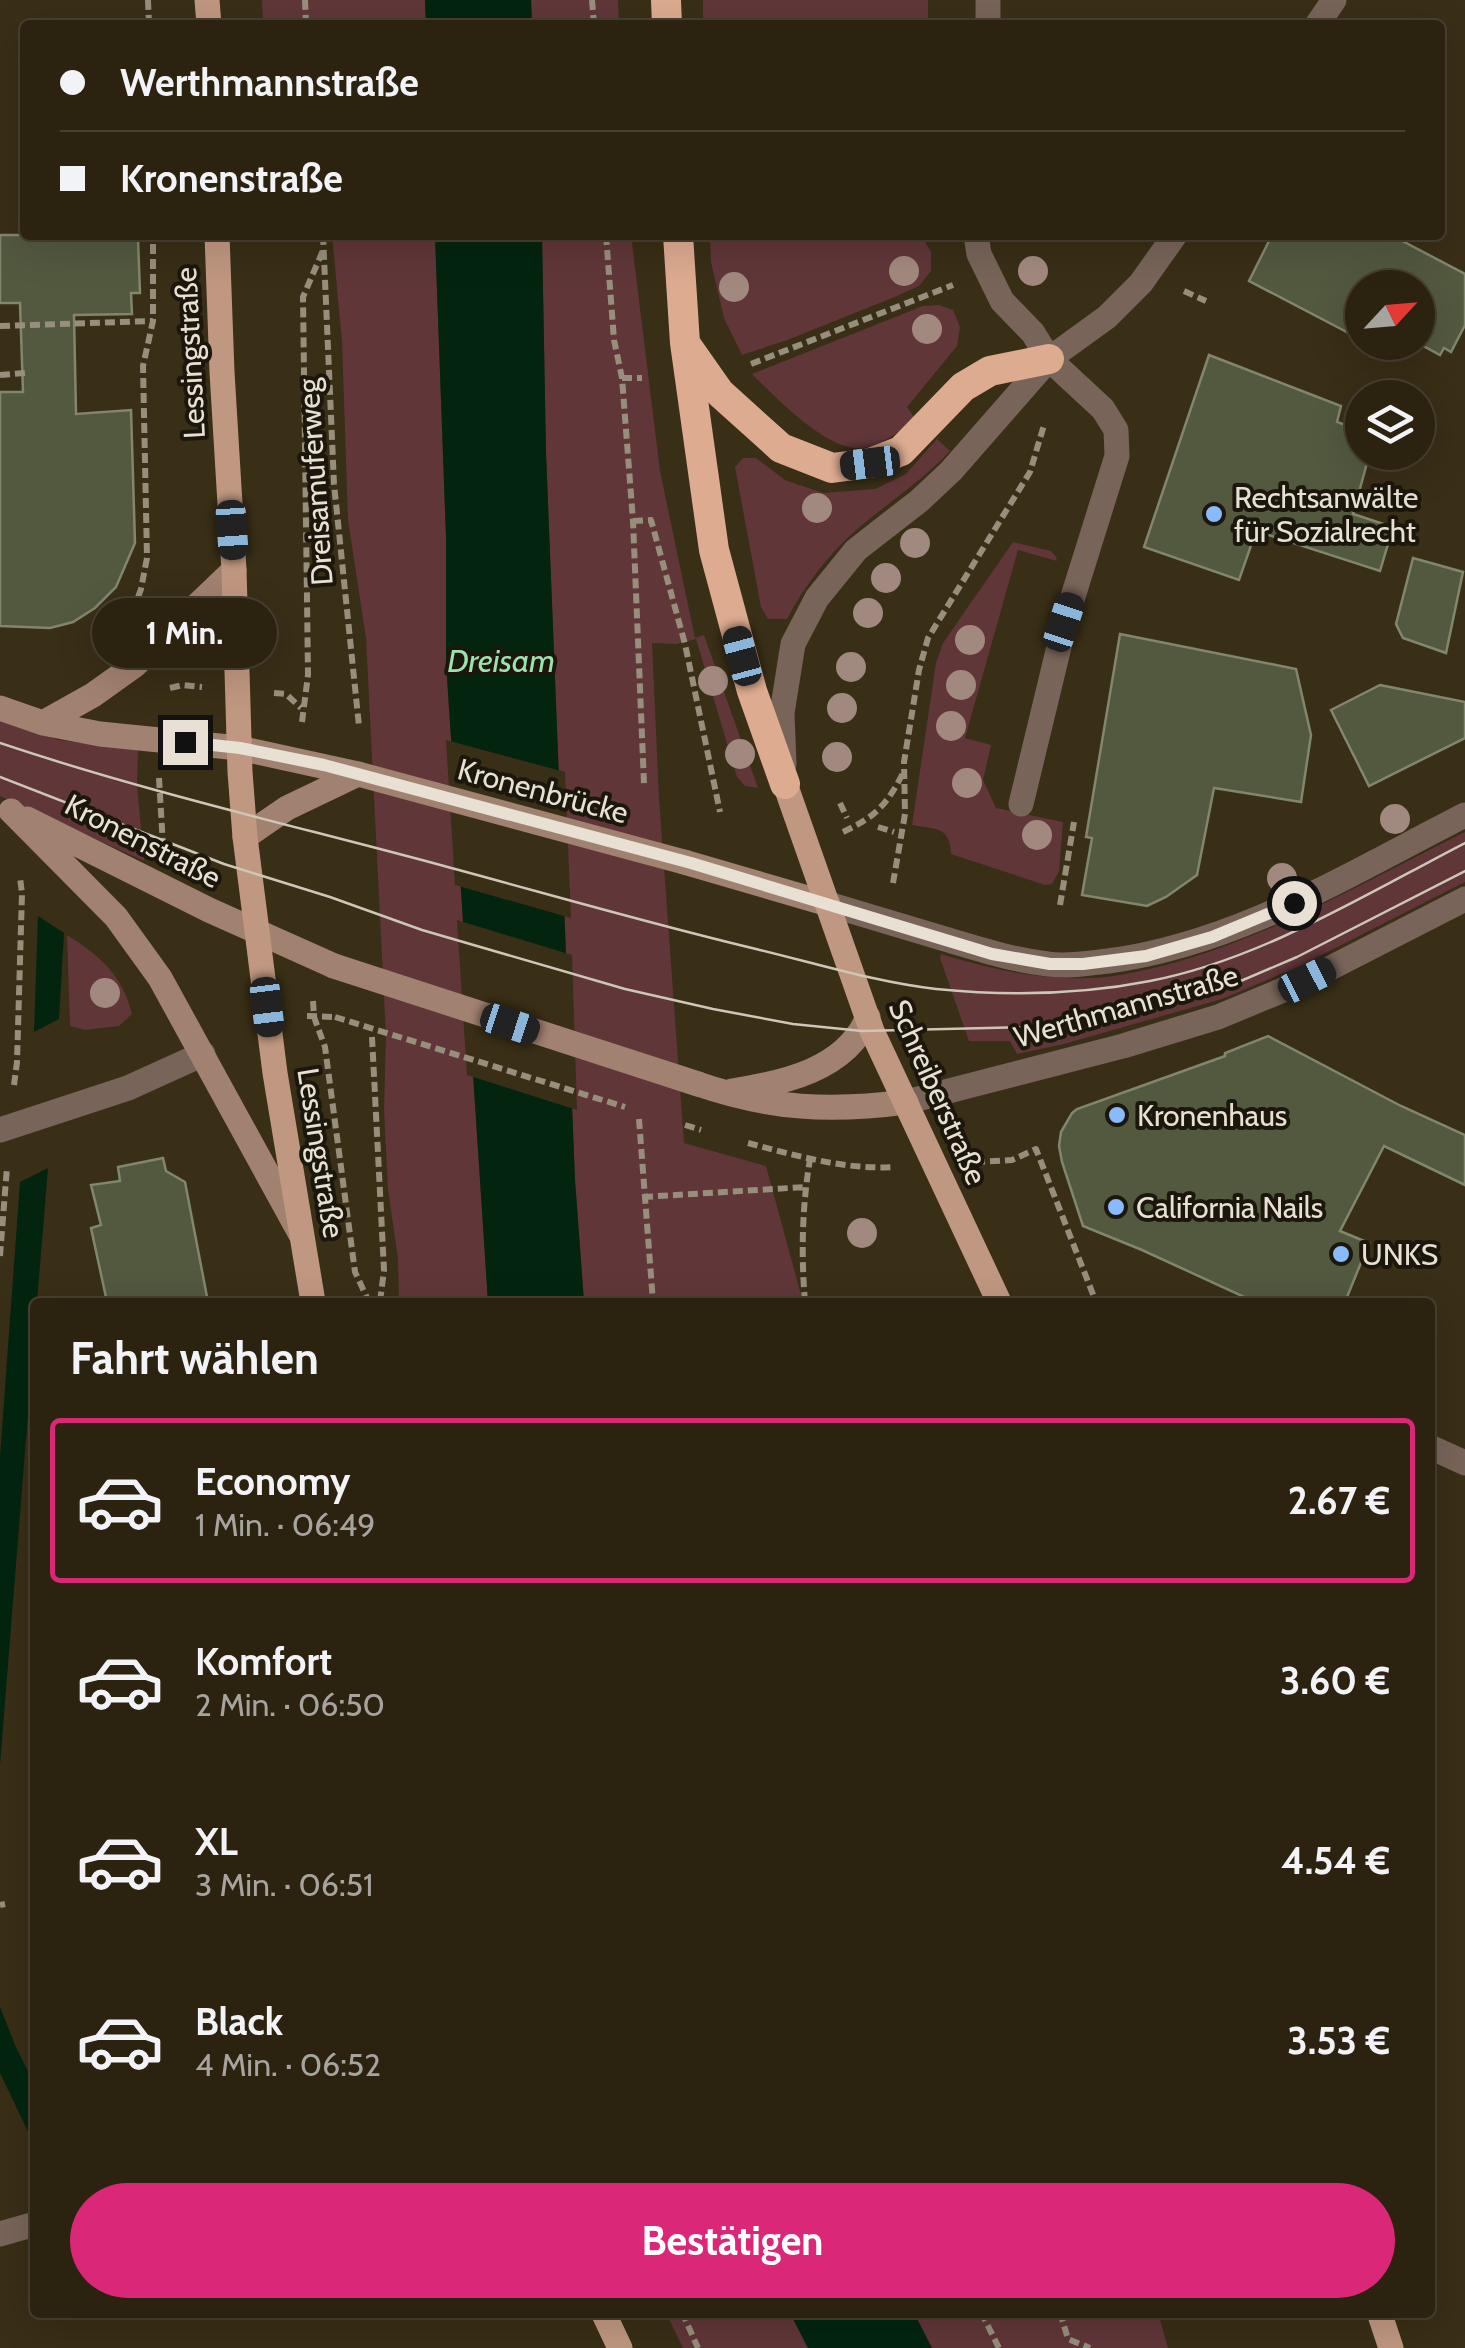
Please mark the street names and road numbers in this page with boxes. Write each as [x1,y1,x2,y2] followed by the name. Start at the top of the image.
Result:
[167,266,213,440] street label: Lessingstraße
[289,376,341,587] street label: Dreisamuferweg
[454,750,632,832] street label: Kronenbrücke
[59,786,227,896] street label: Kronenstraße
[1010,956,1242,1056] street label: Werthmannstraße
[881,994,995,1190] street label: Schreiberstraße
[289,1065,353,1241] street label: Lessingstraße

